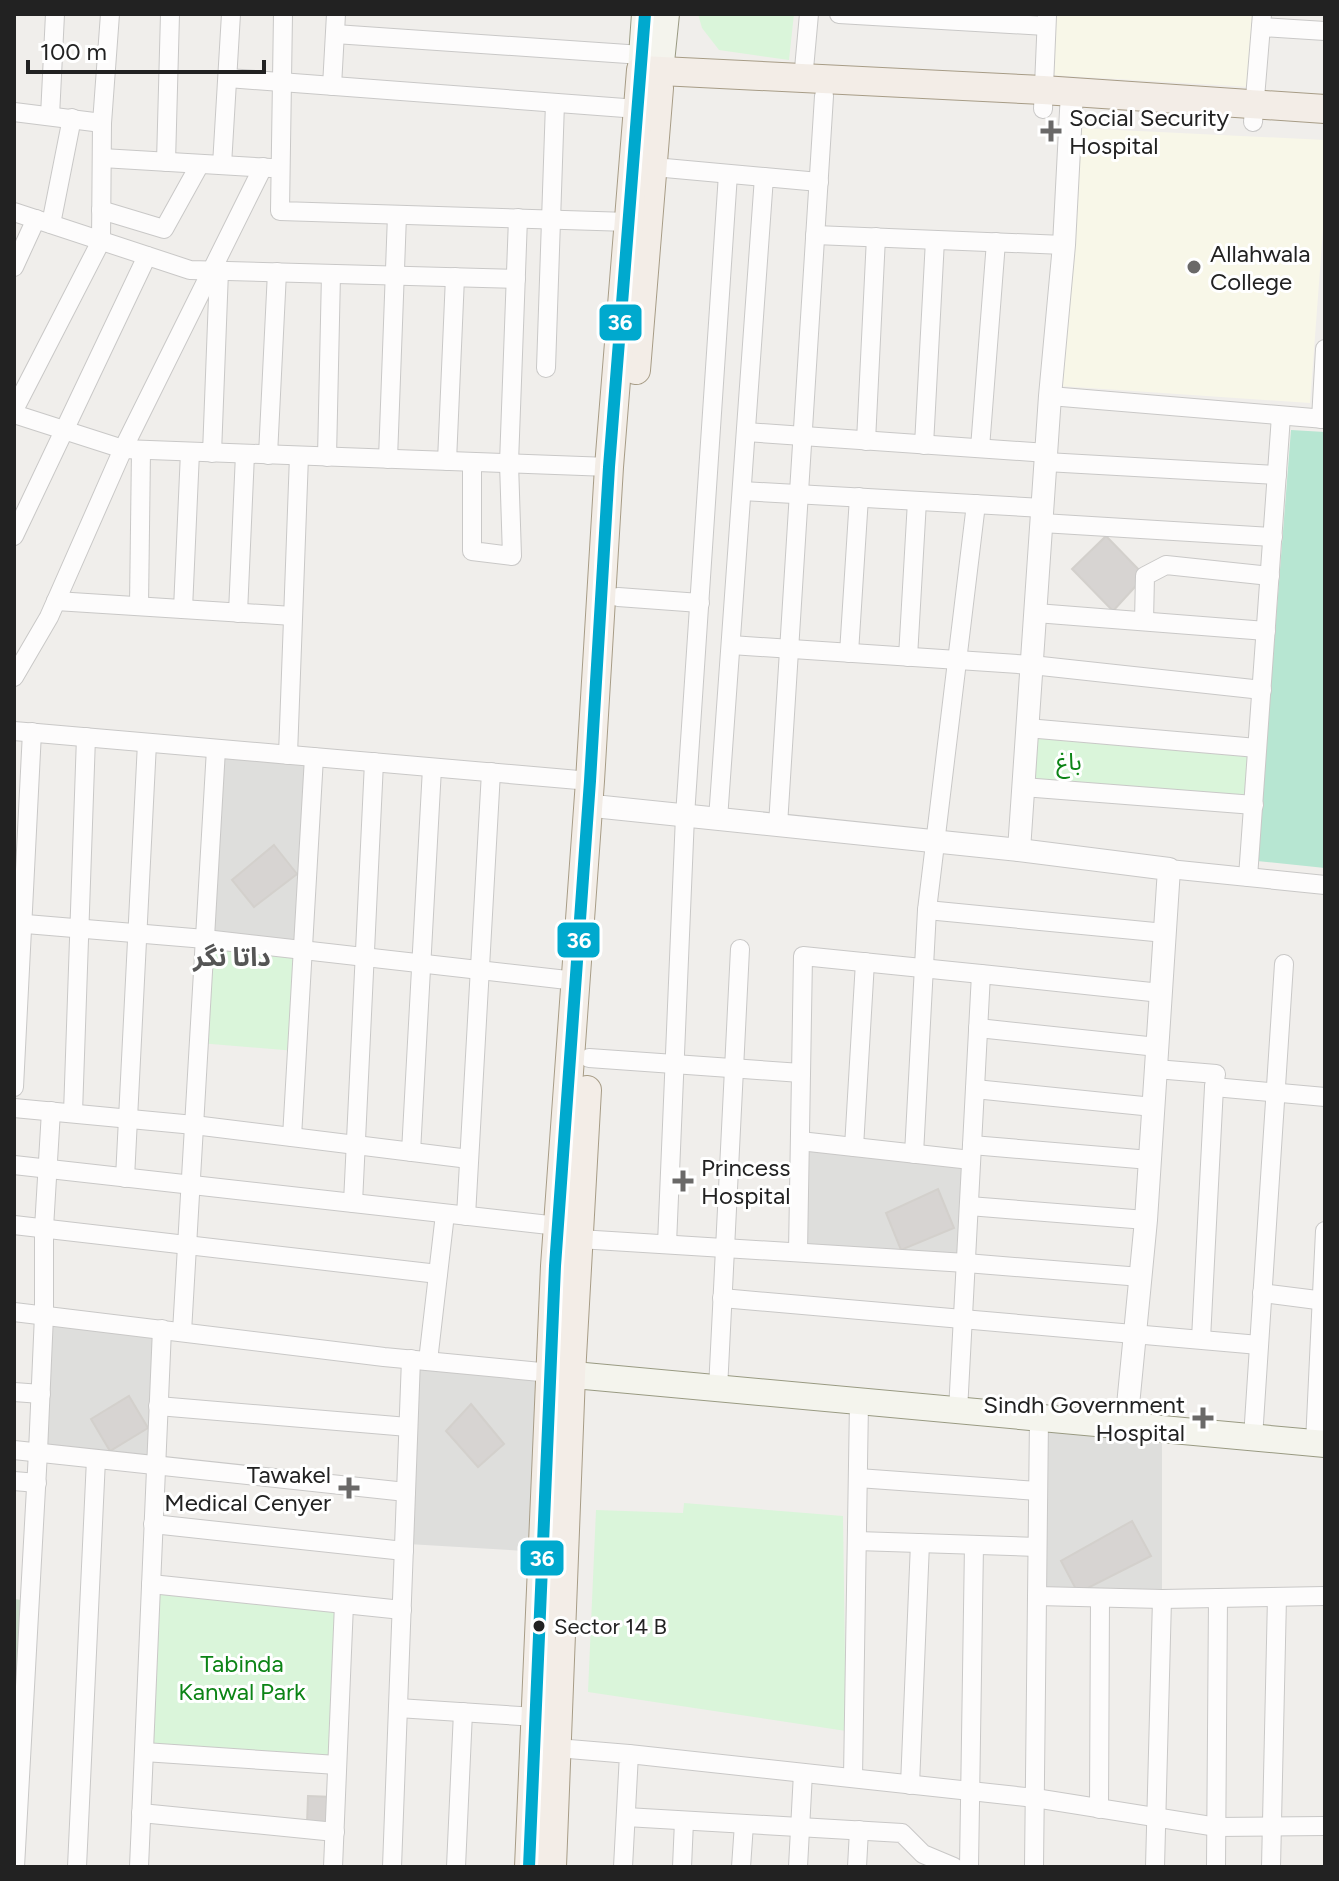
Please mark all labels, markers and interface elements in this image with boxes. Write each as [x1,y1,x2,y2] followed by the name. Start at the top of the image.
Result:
[28,24,264,74] scale bar
[40,37,107,66] text: 100 m
[1069,103,1230,160] place label: Social Security Hospital
[1040,120,1062,142] marker: Social Security Hospital
[1210,239,1311,296] place label: Allahwala College
[1185,258,1203,276] marker: Allahwala College
[598,303,643,342] line badge: 36
[608,309,633,336] text: 36
[1056,747,1082,779] park label: باغ
[556,921,601,959] line badge: 36
[567,927,592,954] text: 36
[192,941,271,973] district label: داتا نگر
[701,1153,790,1210] place label: Princess Hospital
[672,1170,694,1192] marker: Princess Hospital
[983,1390,1185,1447] place label: Sindh Government Hospital
[1192,1407,1214,1429] marker: Sindh Government Hospital
[164,1460,331,1517] place label: Tawakel Medical Cenyer
[338,1477,360,1499] marker: Tawakel Medical Cenyer
[519,1539,565,1577] line badge: 36
[530,1545,555,1572] text: 36
[554,1613,667,1640] place label: Sector 14 B
[531,1618,547,1634] marker: Sector 14 B
[178,1649,306,1706] park label: Tabinda Kanwal Park

